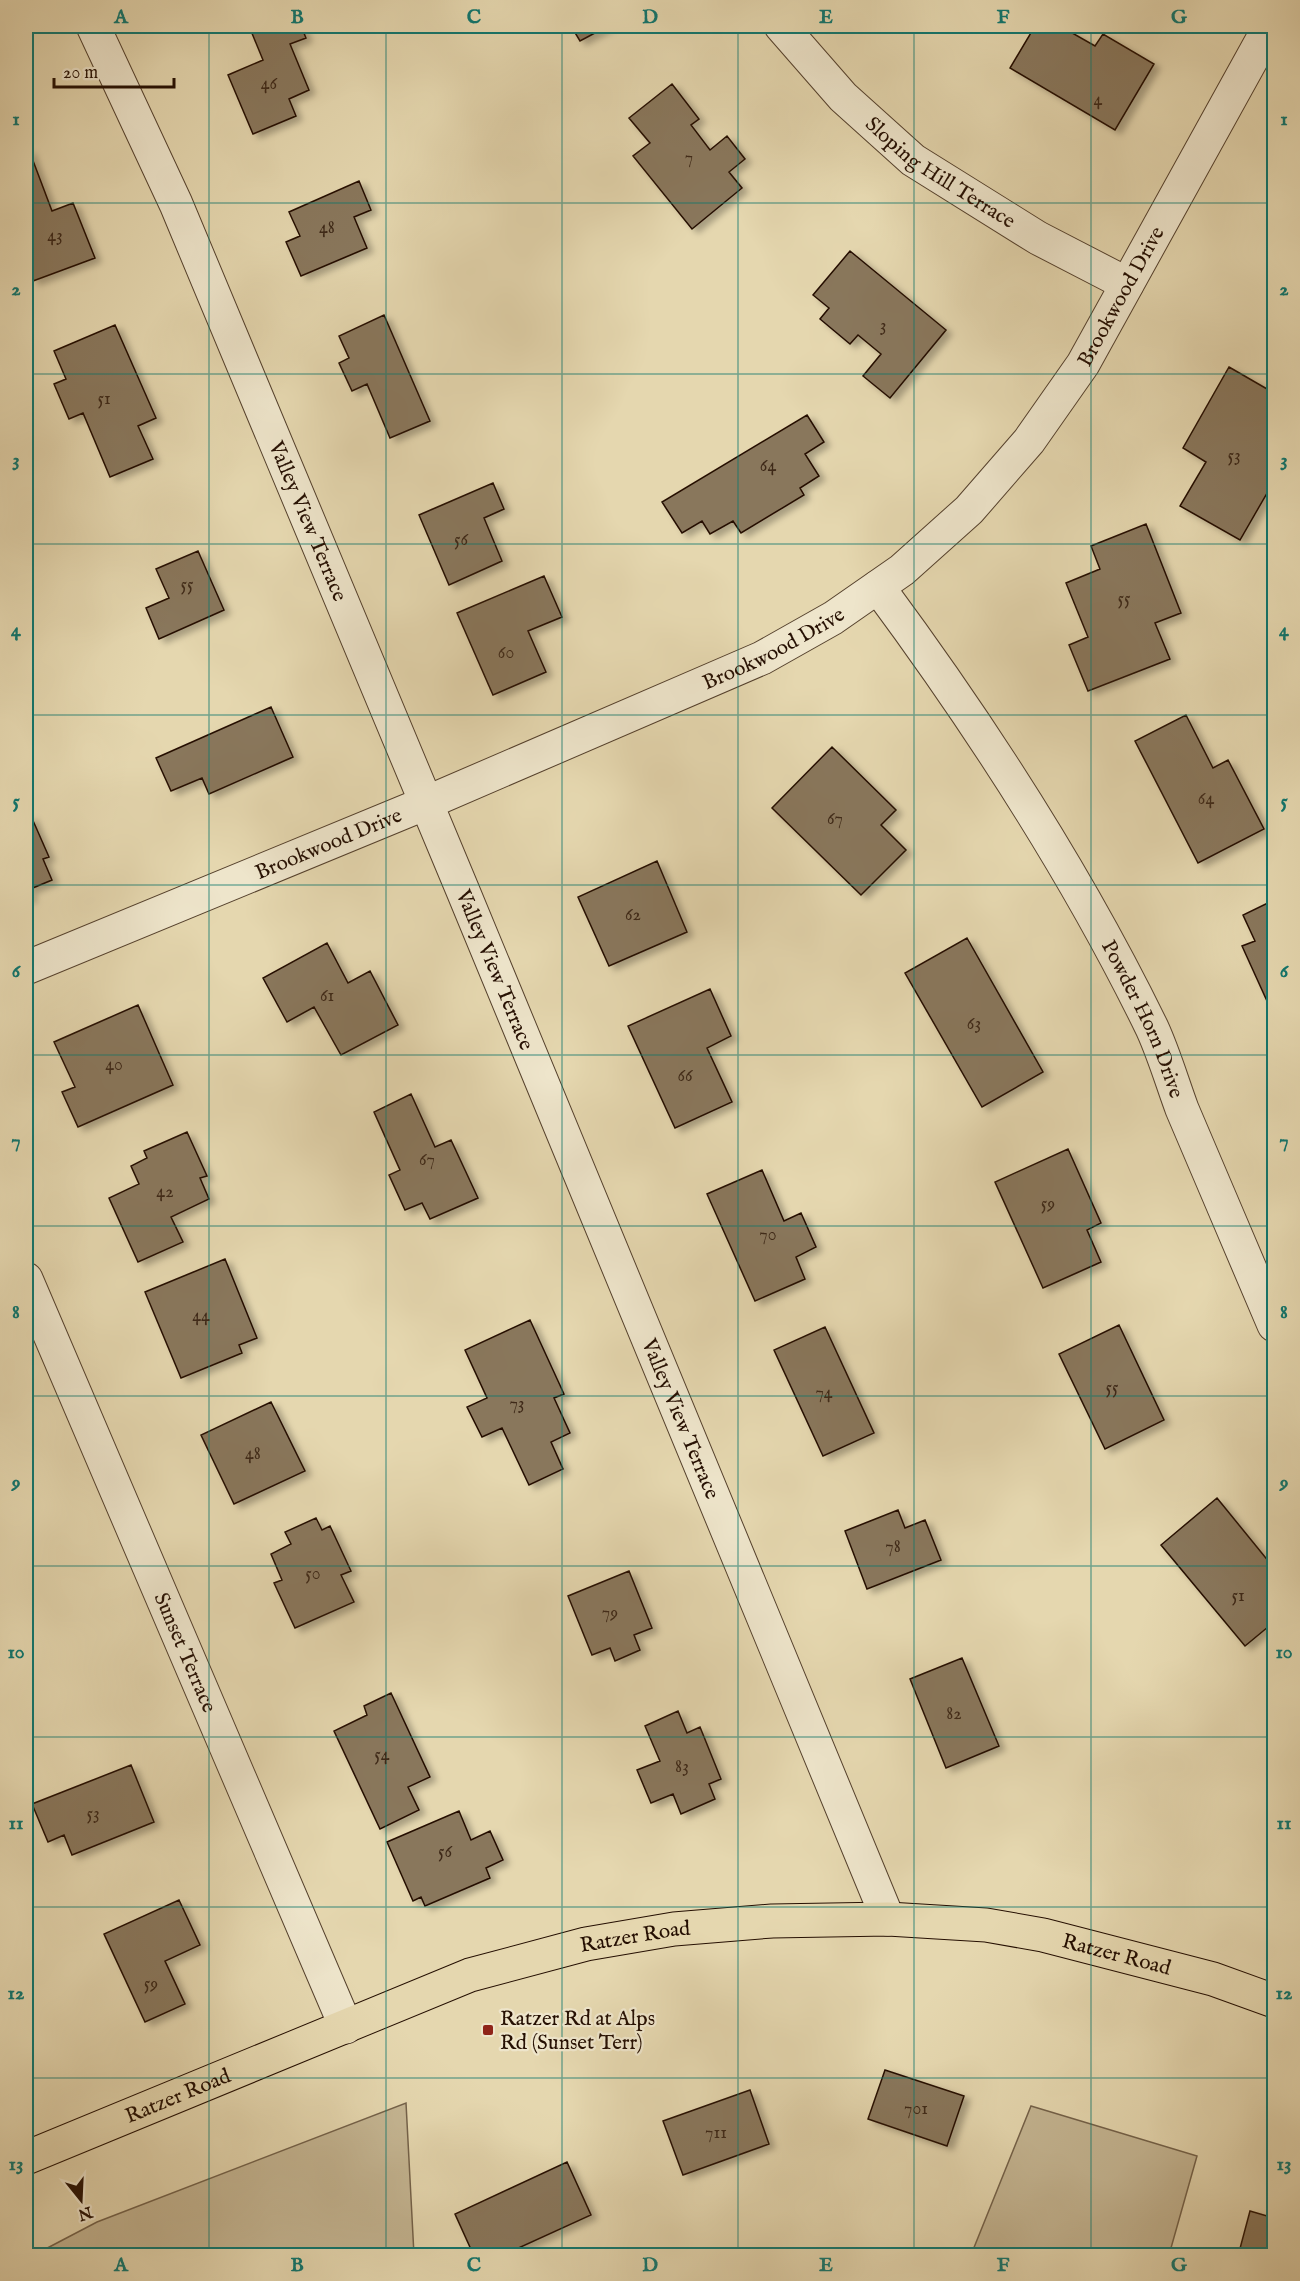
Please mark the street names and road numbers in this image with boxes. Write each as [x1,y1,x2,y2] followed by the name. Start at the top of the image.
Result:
[859,111,1020,236] street label: Sloping Hill Terrace
[1072,222,1172,372] street label: Brookwood Drive
[261,437,353,606] street label: Valley View Terrace
[699,602,851,697] street label: Brookwood Drive
[251,802,407,887] street label: Brookwood Drive
[449,885,539,1055] street label: Valley View Terrace
[1094,936,1189,1102] street label: Powder Horn Drive
[634,1334,725,1504] street label: Valley View Terrace
[147,1589,222,1717] street label: Sunset Terrace
[578,1916,692,1960] street label: Ratzer Road
[1059,1928,1174,1983] street label: Ratzer Road
[122,2063,236,2131] street label: Ratzer Road

